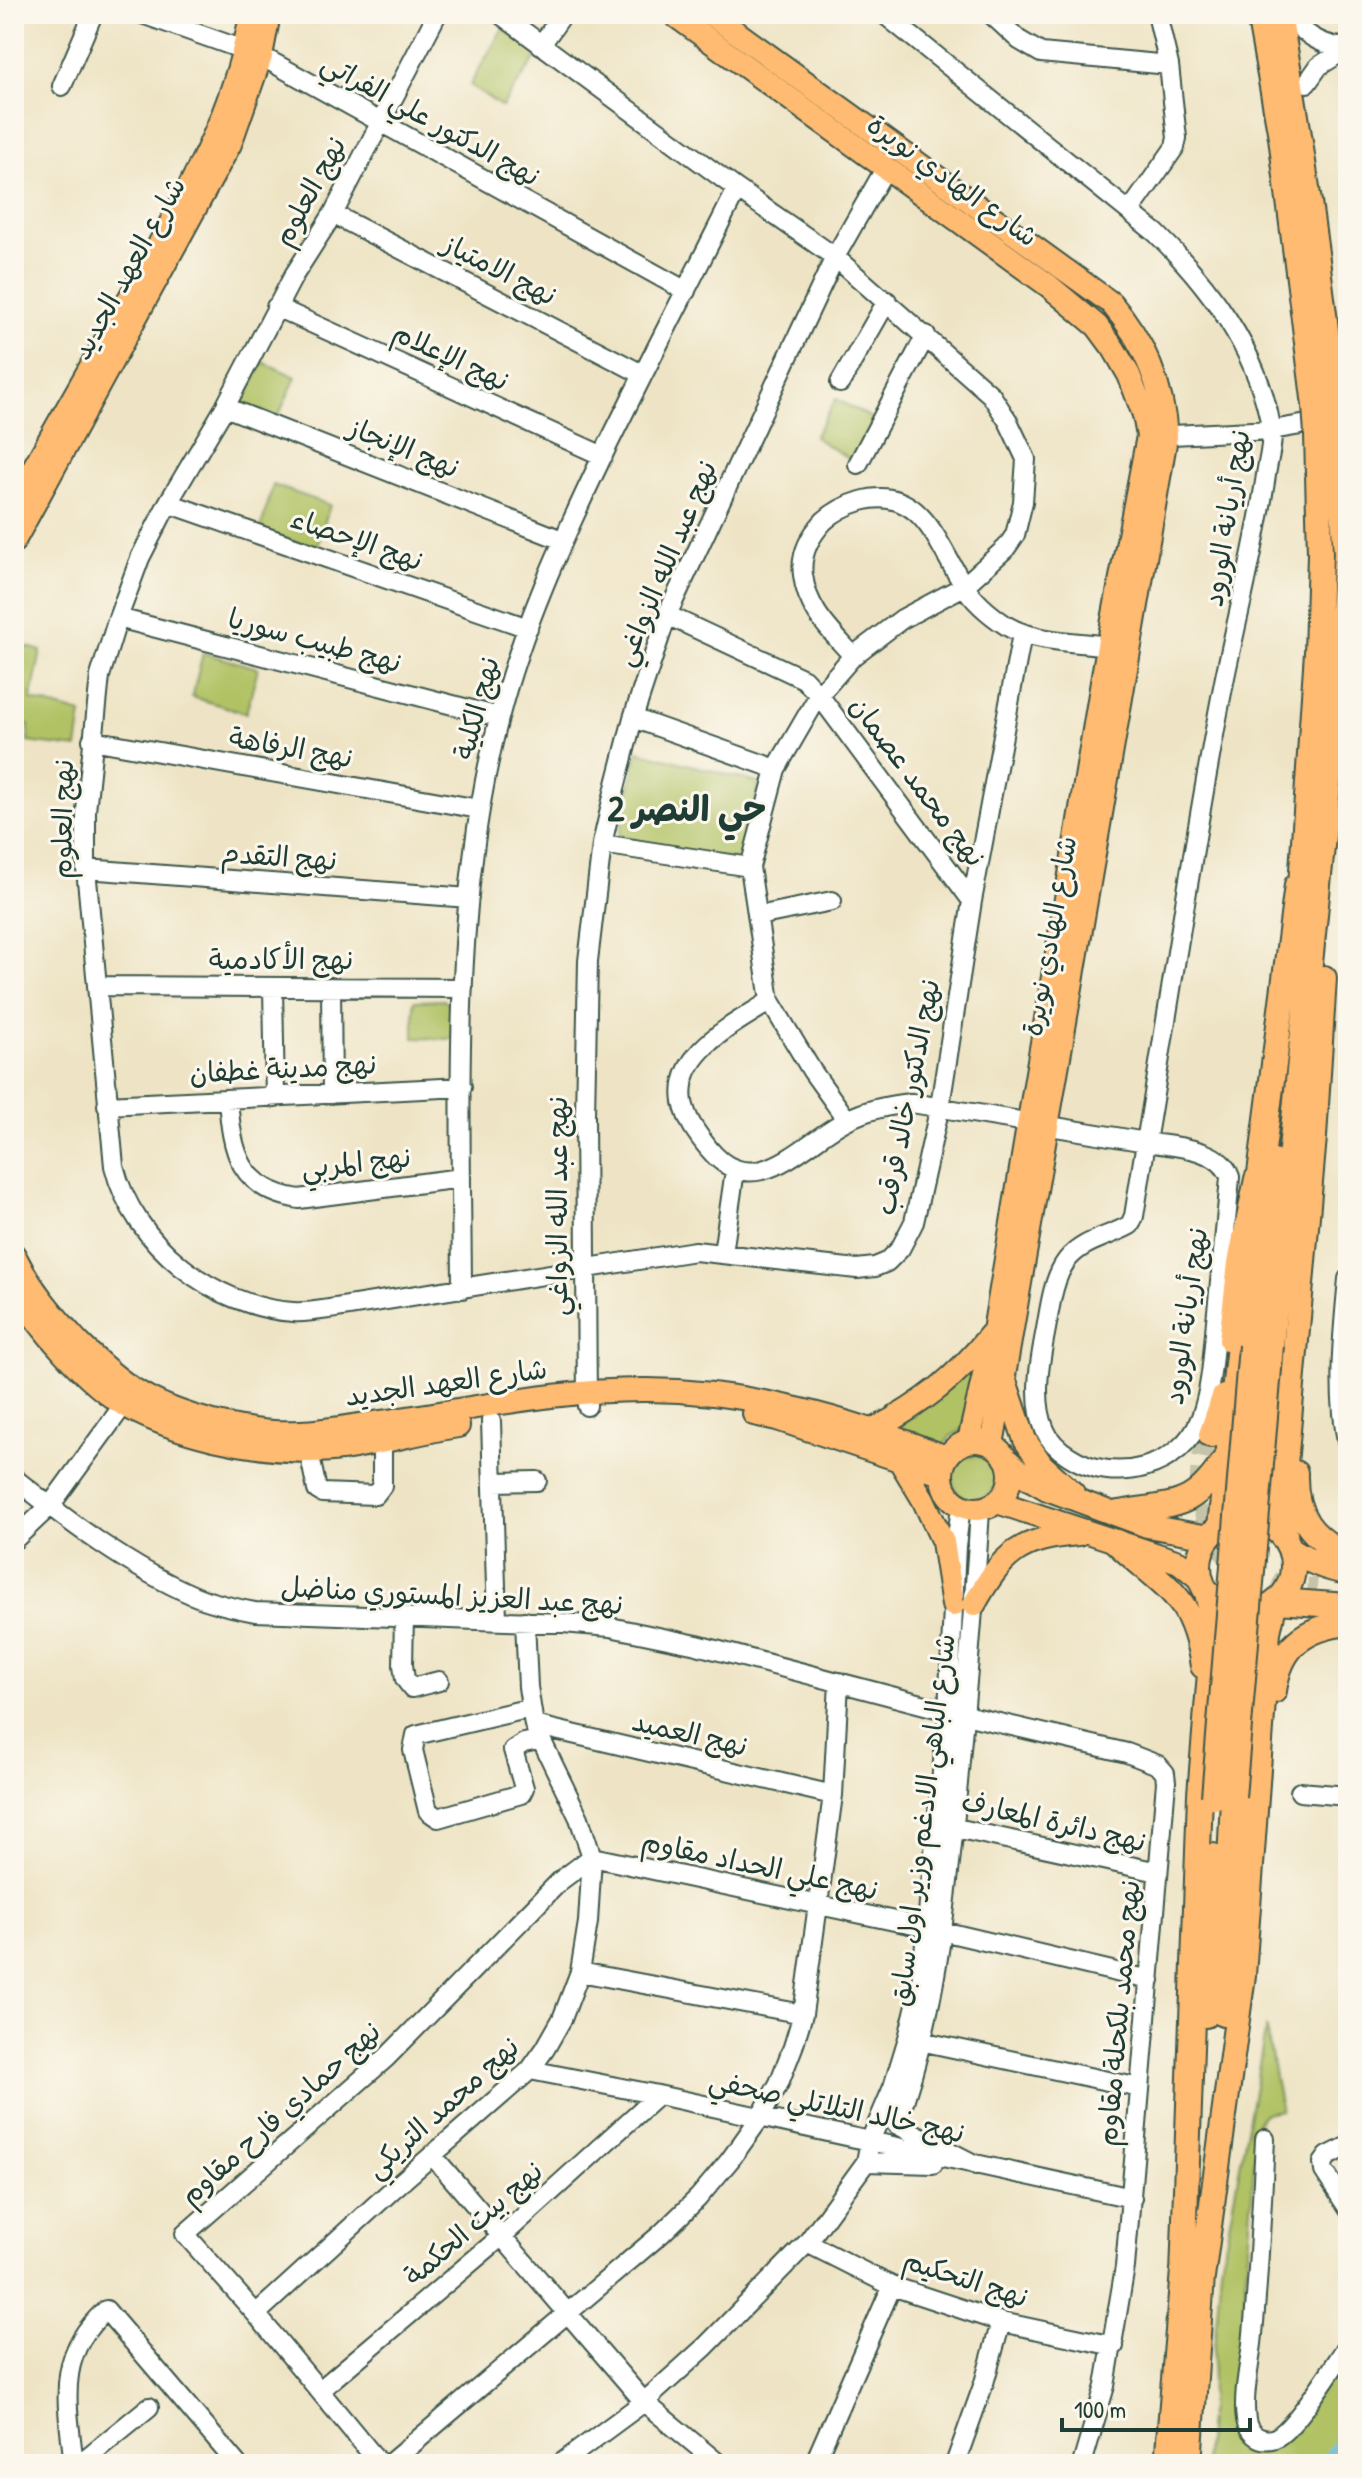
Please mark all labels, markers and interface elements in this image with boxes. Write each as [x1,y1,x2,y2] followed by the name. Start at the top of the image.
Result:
[312,43,547,200] street label: نهج الدكتور علي الفراتي
[859,105,1046,257] street label: شارع الهادي نويرة
[263,129,357,254] street label: نهج العلوم
[62,170,195,367] street label: شارع العهد الجديد
[435,223,564,314] street label: نهج الامتياز
[385,313,515,402] street label: نهج الإعلام
[341,407,465,486] street label: نهج الإنجاز
[1193,427,1259,609] street label: نهج أريانة الورود
[605,454,731,674] street label: نهج عبد الله الزواغي
[286,499,428,579] street label: نهج الإحصاء
[224,599,406,681] street label: نهج طبيب سوريا
[444,652,508,764] street label: نهج الكلية
[841,688,995,874] street label: نهج محمد عصمان
[226,717,356,777] street label: نهج الرفاهة
[42,759,85,879] street label: نهج العلوم
[608,783,766,841] district label: حي النصر 2
[219,833,338,882] street label: نهج التقدم
[1013,833,1087,1039] street label: شارع الهادي نويرة
[209,940,353,978] street label: نهج الأكادمية
[865,976,949,1218] street label: نهج الدكتور خالد قرقب
[188,1044,378,1092] street label: نهج مدينة غطفان
[538,1096,582,1316] street label: نهج عبد الله الزواغي
[299,1137,413,1193] street label: نهج المربي
[1154,1225,1216,1407] street label: نهج أريانة الورود
[342,1349,550,1416] street label: شارع العهد الجديد
[280,1567,624,1625] street label: نهج عبد العزيز المستوري مناضل
[880,1631,970,2009] street label: شارع الباهي الادغم وزير اول سابق
[628,1701,752,1765] street label: نهج العميد
[958,1781,1150,1861] street label: نهج دائرة المعارف
[637,1821,882,1915] street label: نهج علي الحداد مقاوم
[1087,1878,1152,2148] street label: نهج محمد بلكحلة مقاوم
[171,2012,391,2216] street label: نهج حمادي فارح مقاوم
[357,2028,531,2191] street label: نهج محمد التريكي
[704,2060,968,2158] street label: نهج خالد التلاتلي صحفي
[395,2152,551,2294] street label: نهج بيت الحكمة
[898,2240,1033,2319] street label: نهج التحكيم
[1062,2382,1250,2432] scale bar
[1074,2393,1126,2425] text: 100 m

